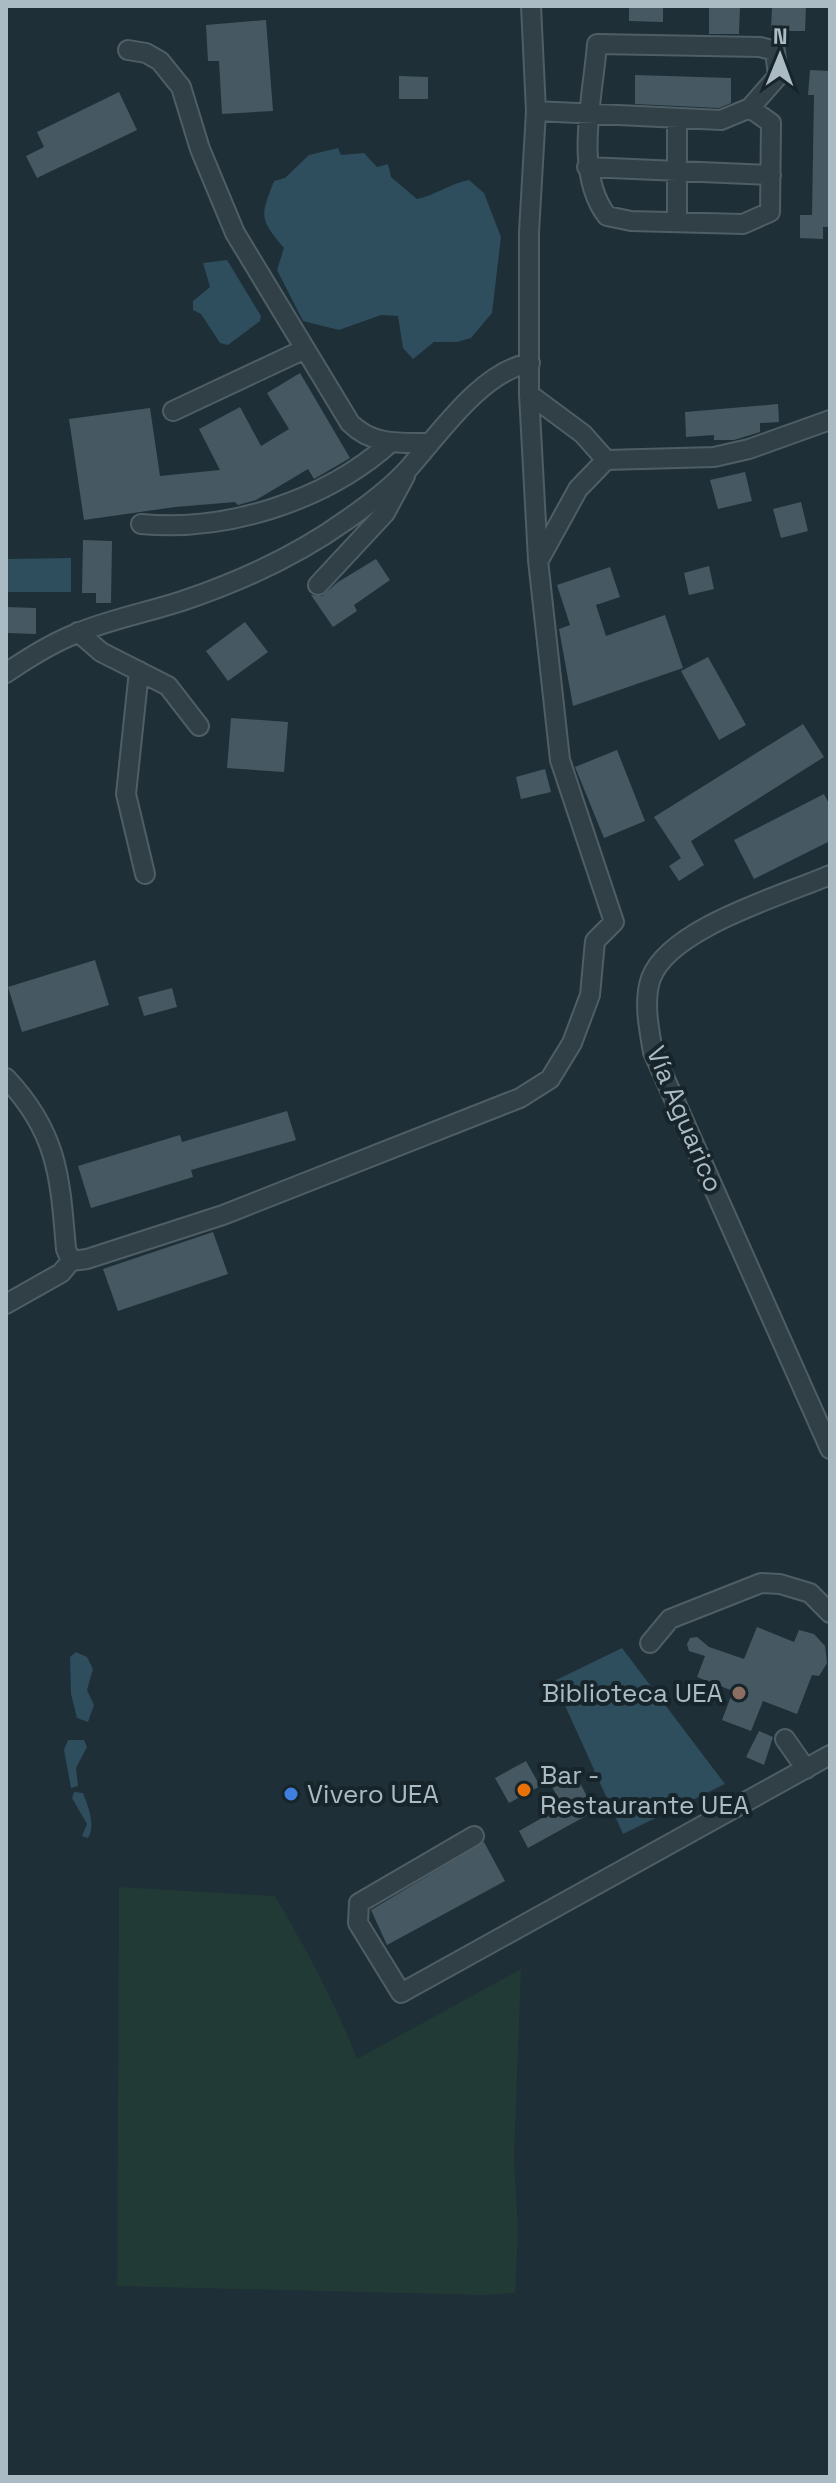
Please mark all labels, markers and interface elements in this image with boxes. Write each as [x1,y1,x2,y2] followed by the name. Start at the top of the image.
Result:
[740,16,820,96] north arrow
[773,22,788,50] text: N
[639,1041,731,1197] street label: Vía Aguarico
[542,1676,723,1710] place label: Biblioteca UEA
[730,1684,748,1702] marker: Biblioteca UEA
[540,1758,749,1822] place label: Bar - Restaurante UEA
[307,1777,439,1811] place label: Vivero UEA
[515,1781,533,1799] marker: Bar - Restaurante UEA
[282,1785,300,1803] marker: Vivero UEA

